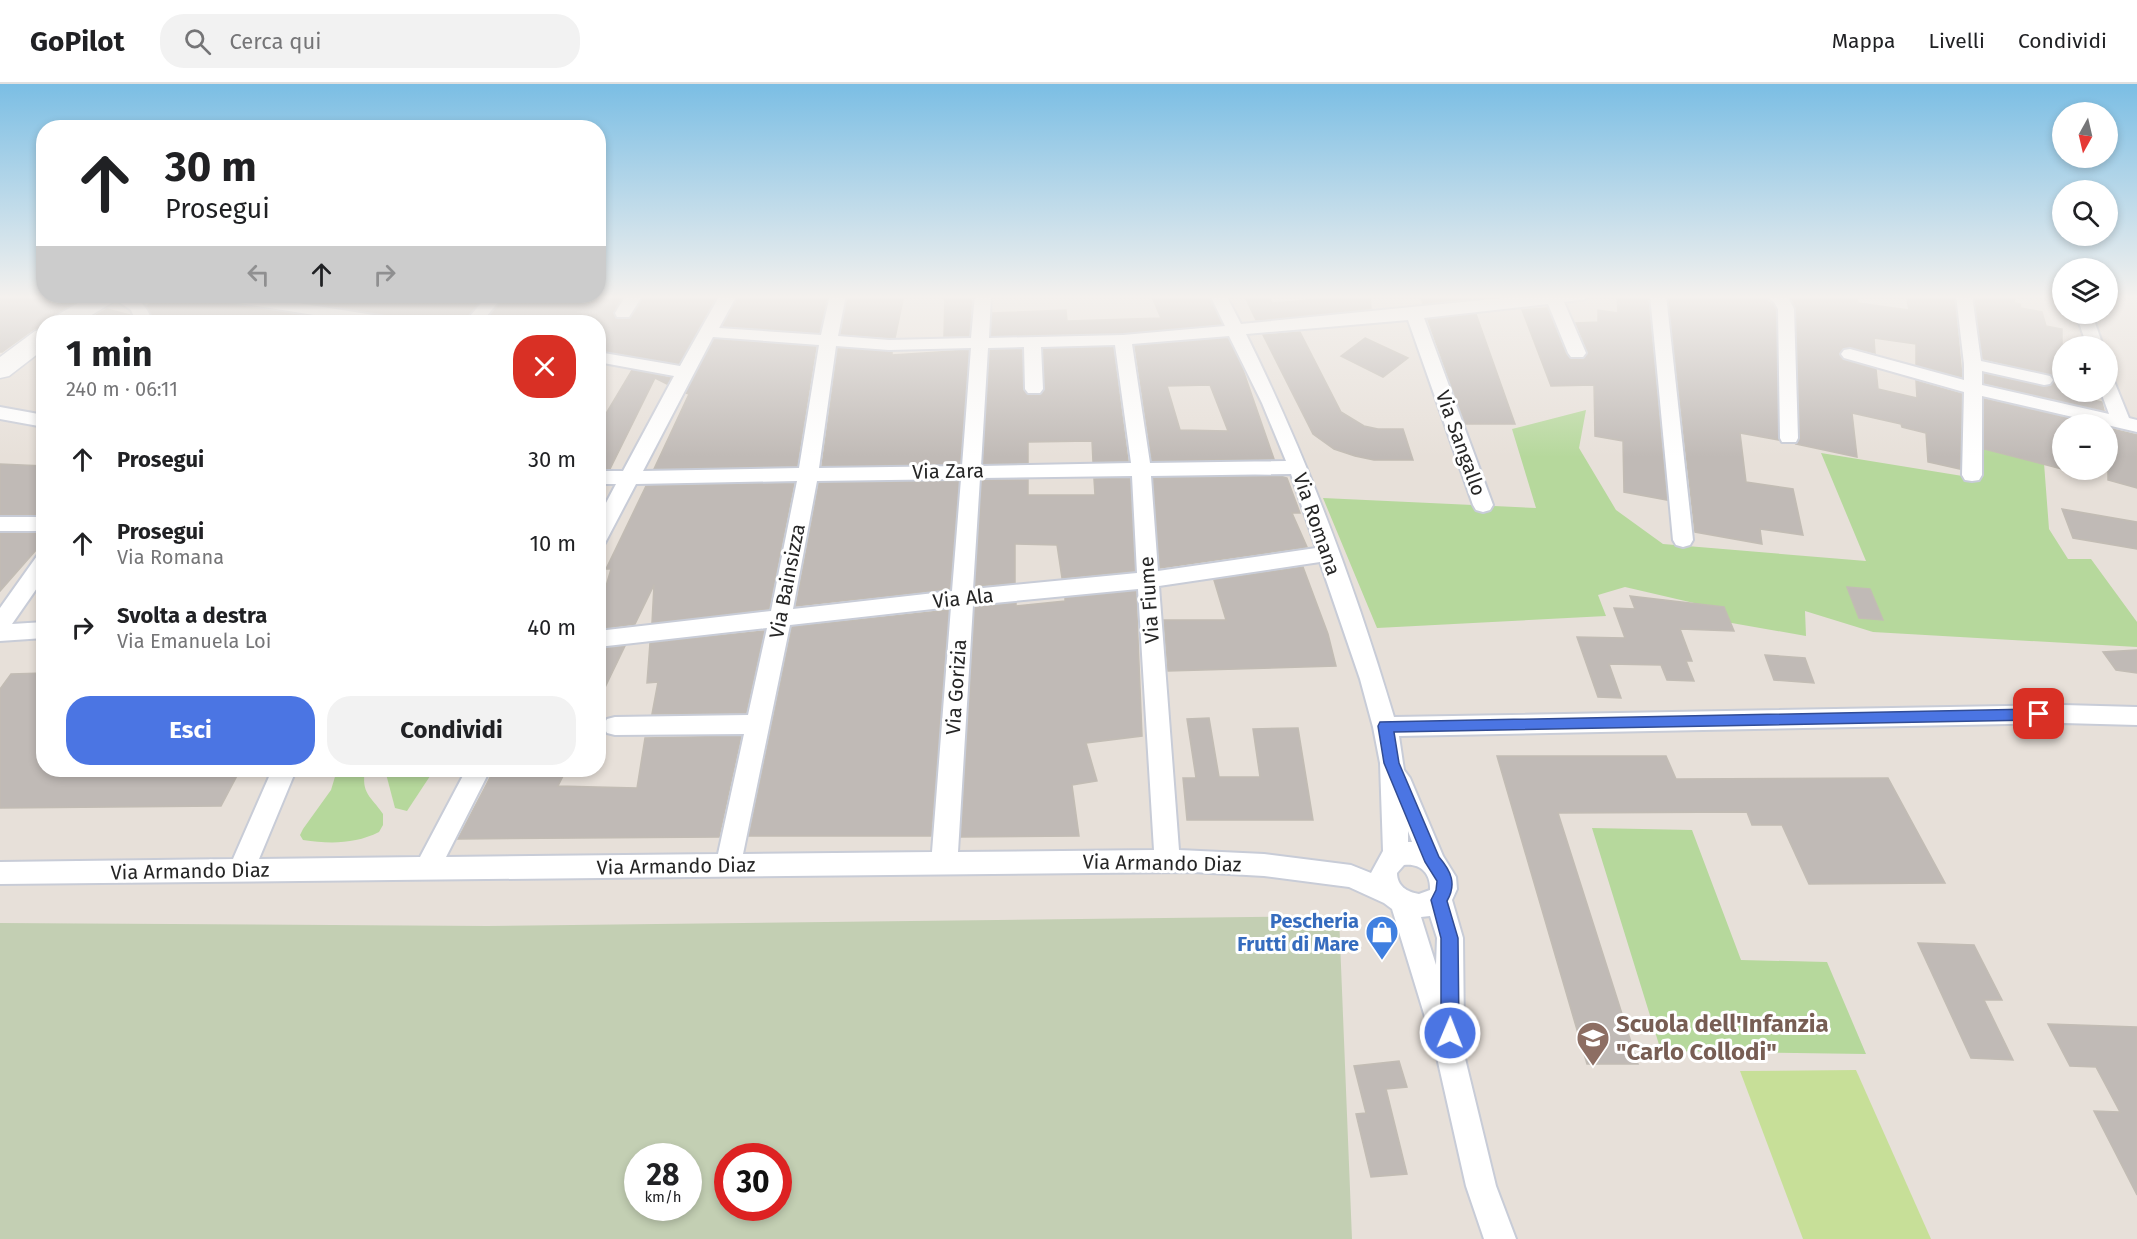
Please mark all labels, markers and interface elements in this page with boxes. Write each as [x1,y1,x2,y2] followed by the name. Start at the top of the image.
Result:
[160,14,580,68] search box
[30,25,124,58] text: GoPilot
[181,25,214,58] icon: search
[229,28,321,55] text: Cerca qui
[1832,28,1896,54] text: Mappa
[1929,28,1985,54] text: Livelli
[2018,28,2107,54] text: Condividi
[2052,102,2118,168] north arrow
[2052,102,2118,480] map controls
[165,142,257,192] text: 30 m
[66,144,144,222] icon: ahead
[2052,180,2118,246] button: search
[165,193,270,225] text: Prosegui
[242,258,275,291] icon: left
[305,258,338,291] icon: ahead
[368,258,401,291] icon: right
[2052,258,2118,324] button: layers
[66,332,153,376] text: 1 min
[513,335,576,398] button: close
[2052,336,2118,402] button: +
[66,377,178,401] text: 240 m · 06:11
[1431,387,1491,499] street label: Via Sangallo
[2052,414,2118,480] button: −
[66,443,99,476] icon: ahead
[117,446,204,473] text: Prosegui
[528,446,576,473] text: 30 m
[912,458,984,484] street label: Via Zara
[1288,469,1346,579] street label: Via Romana
[117,518,204,545] text: Prosegui
[764,522,810,640] street label: Via Bainsizza
[66,527,99,560] icon: ahead
[530,530,576,557] text: 10 m
[117,545,224,569] text: Via Romana
[1134,556,1164,644] street label: Via Fiume
[931,583,995,613] street label: Via Ala
[117,602,267,629] text: Svolta a destra
[66,611,99,644] icon: right
[527,614,576,641] text: 40 m
[117,629,271,653] text: Via Emanuela Loi
[941,638,971,736] street label: Via Gorizia
[2013,688,2064,739] pin
[66,696,315,765] button: Esci
[327,696,576,765] button: Condividi
[2022,697,2055,730] icon: arrive
[1082,850,1242,876] street label: Via Armando Diaz
[596,853,756,879] street label: Via Armando Diaz
[110,858,270,884] street label: Via Armando Diaz
[1237,909,1359,956] place label: Pescheria Frutti di Mare
[1364,914,1400,961] shop icon: Pescheria Frutti di Mare
[1418,1001,1482,1065] position arrow
[1616,1010,1829,1066] place label: Scuola dell'Infanzia "Carlo Collodi"
[1575,1020,1611,1067] school or university icon: Scuola dell'Infanzia "Carlo Collodi"
[714,1143,792,1221] speed limit sign: 30
[647,1157,679,1193] text: 28
[644,1188,682,1206] text: km/h

